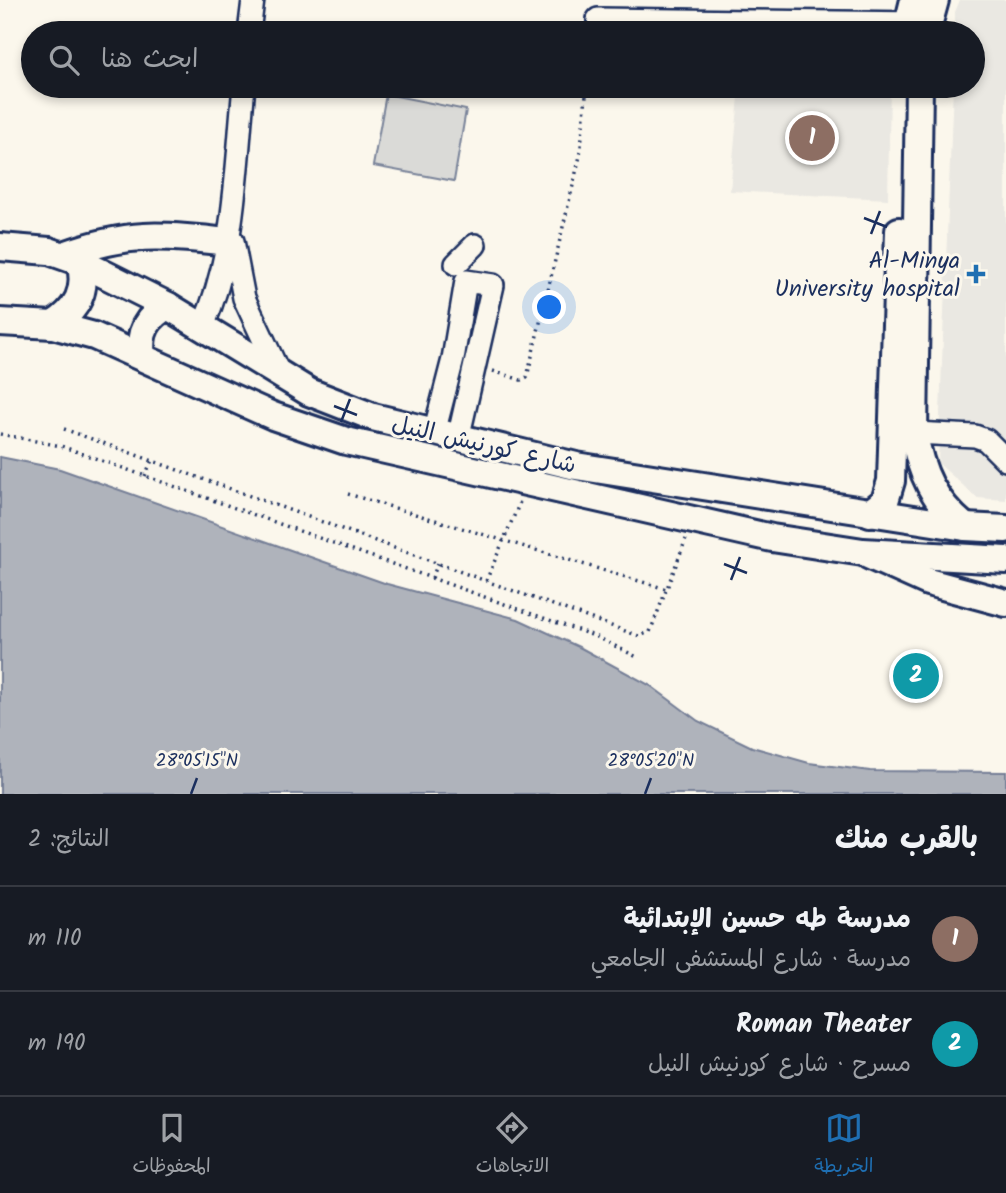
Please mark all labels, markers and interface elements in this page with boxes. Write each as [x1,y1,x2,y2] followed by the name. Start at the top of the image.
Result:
[21,21,985,98] search box
[101,39,198,81] text: ابحث هنا
[45,41,83,79] icon: search
[789,112,835,164] pin: 1
[775,242,960,309] place label: Al-Minya University hospital
[966,264,986,284] marker: Al-Minya University hospital
[532,290,566,324] your location
[387,405,580,486] street label: شارع كورنيش النيل
[893,650,939,702] pin: 2
[156,747,238,776] text: 28°05'15"N
[608,747,694,776] text: 28°05'20"N
[835,816,978,864] text: بالقرب منك
[28,822,109,858] text: النتائج: 2
[624,899,911,941] text: مدرسة طه حسين الإبتدائية
[28,921,82,957] text: 110 m
[952,921,958,957] text: 1
[591,942,911,978] text: مدرسة · شارع المستشفى الجامعي
[736,1004,911,1046] text: Roman Theater
[28,1026,86,1062] text: 190 m
[948,1026,962,1062] text: 2
[648,1047,911,1083] text: مسرح · شارع كورنيش النيل
[133,1109,211,1182] tab: المحفوظات
[476,1109,549,1182] tab: الاتجاهات
[814,1109,873,1182] tab: الخريطة

